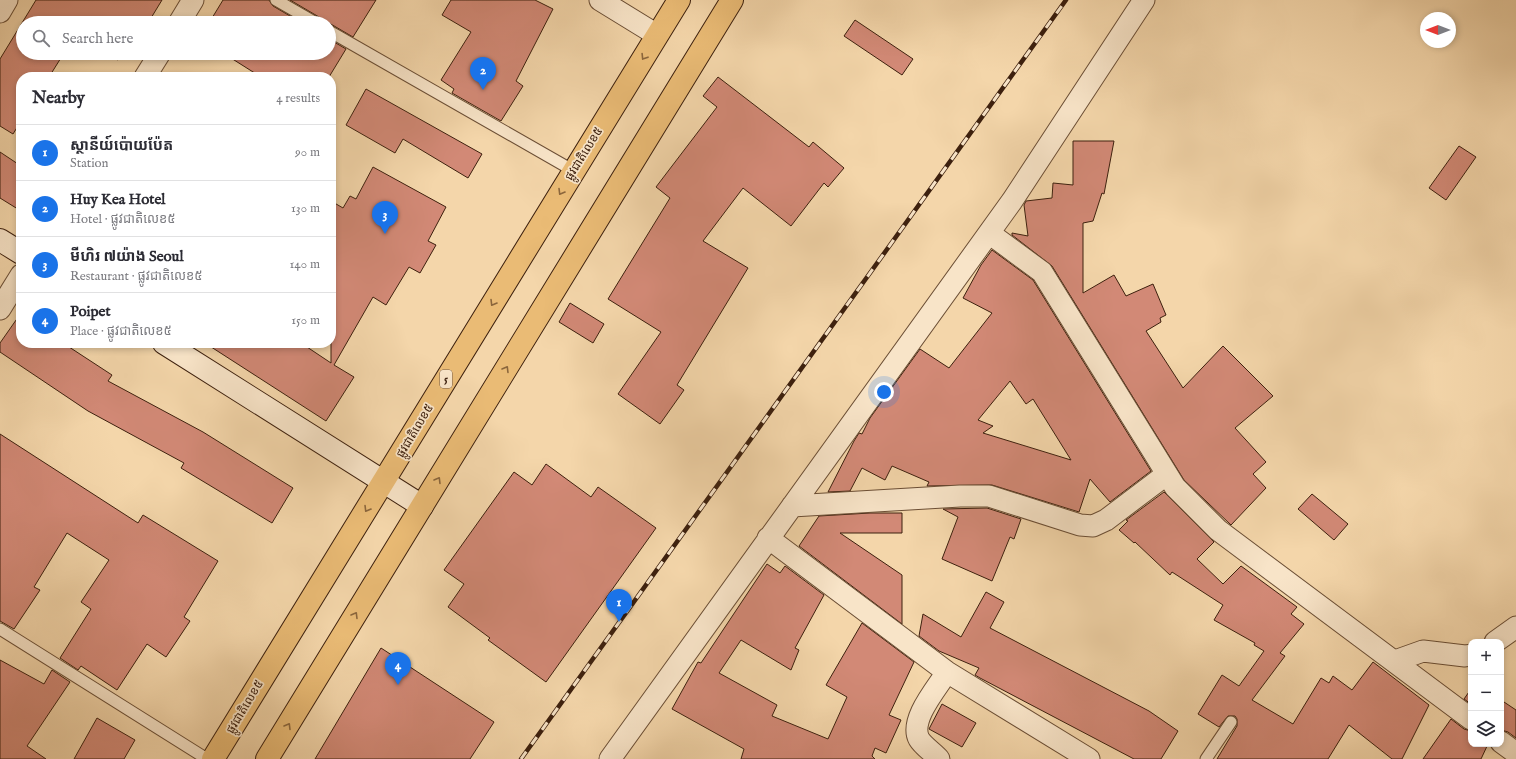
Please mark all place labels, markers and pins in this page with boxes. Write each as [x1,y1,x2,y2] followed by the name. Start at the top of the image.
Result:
[470,57,496,90] pin: 2
[372,201,398,234] pin: 3
[606,589,632,622] pin: 1
[385,652,411,685] pin: 4

